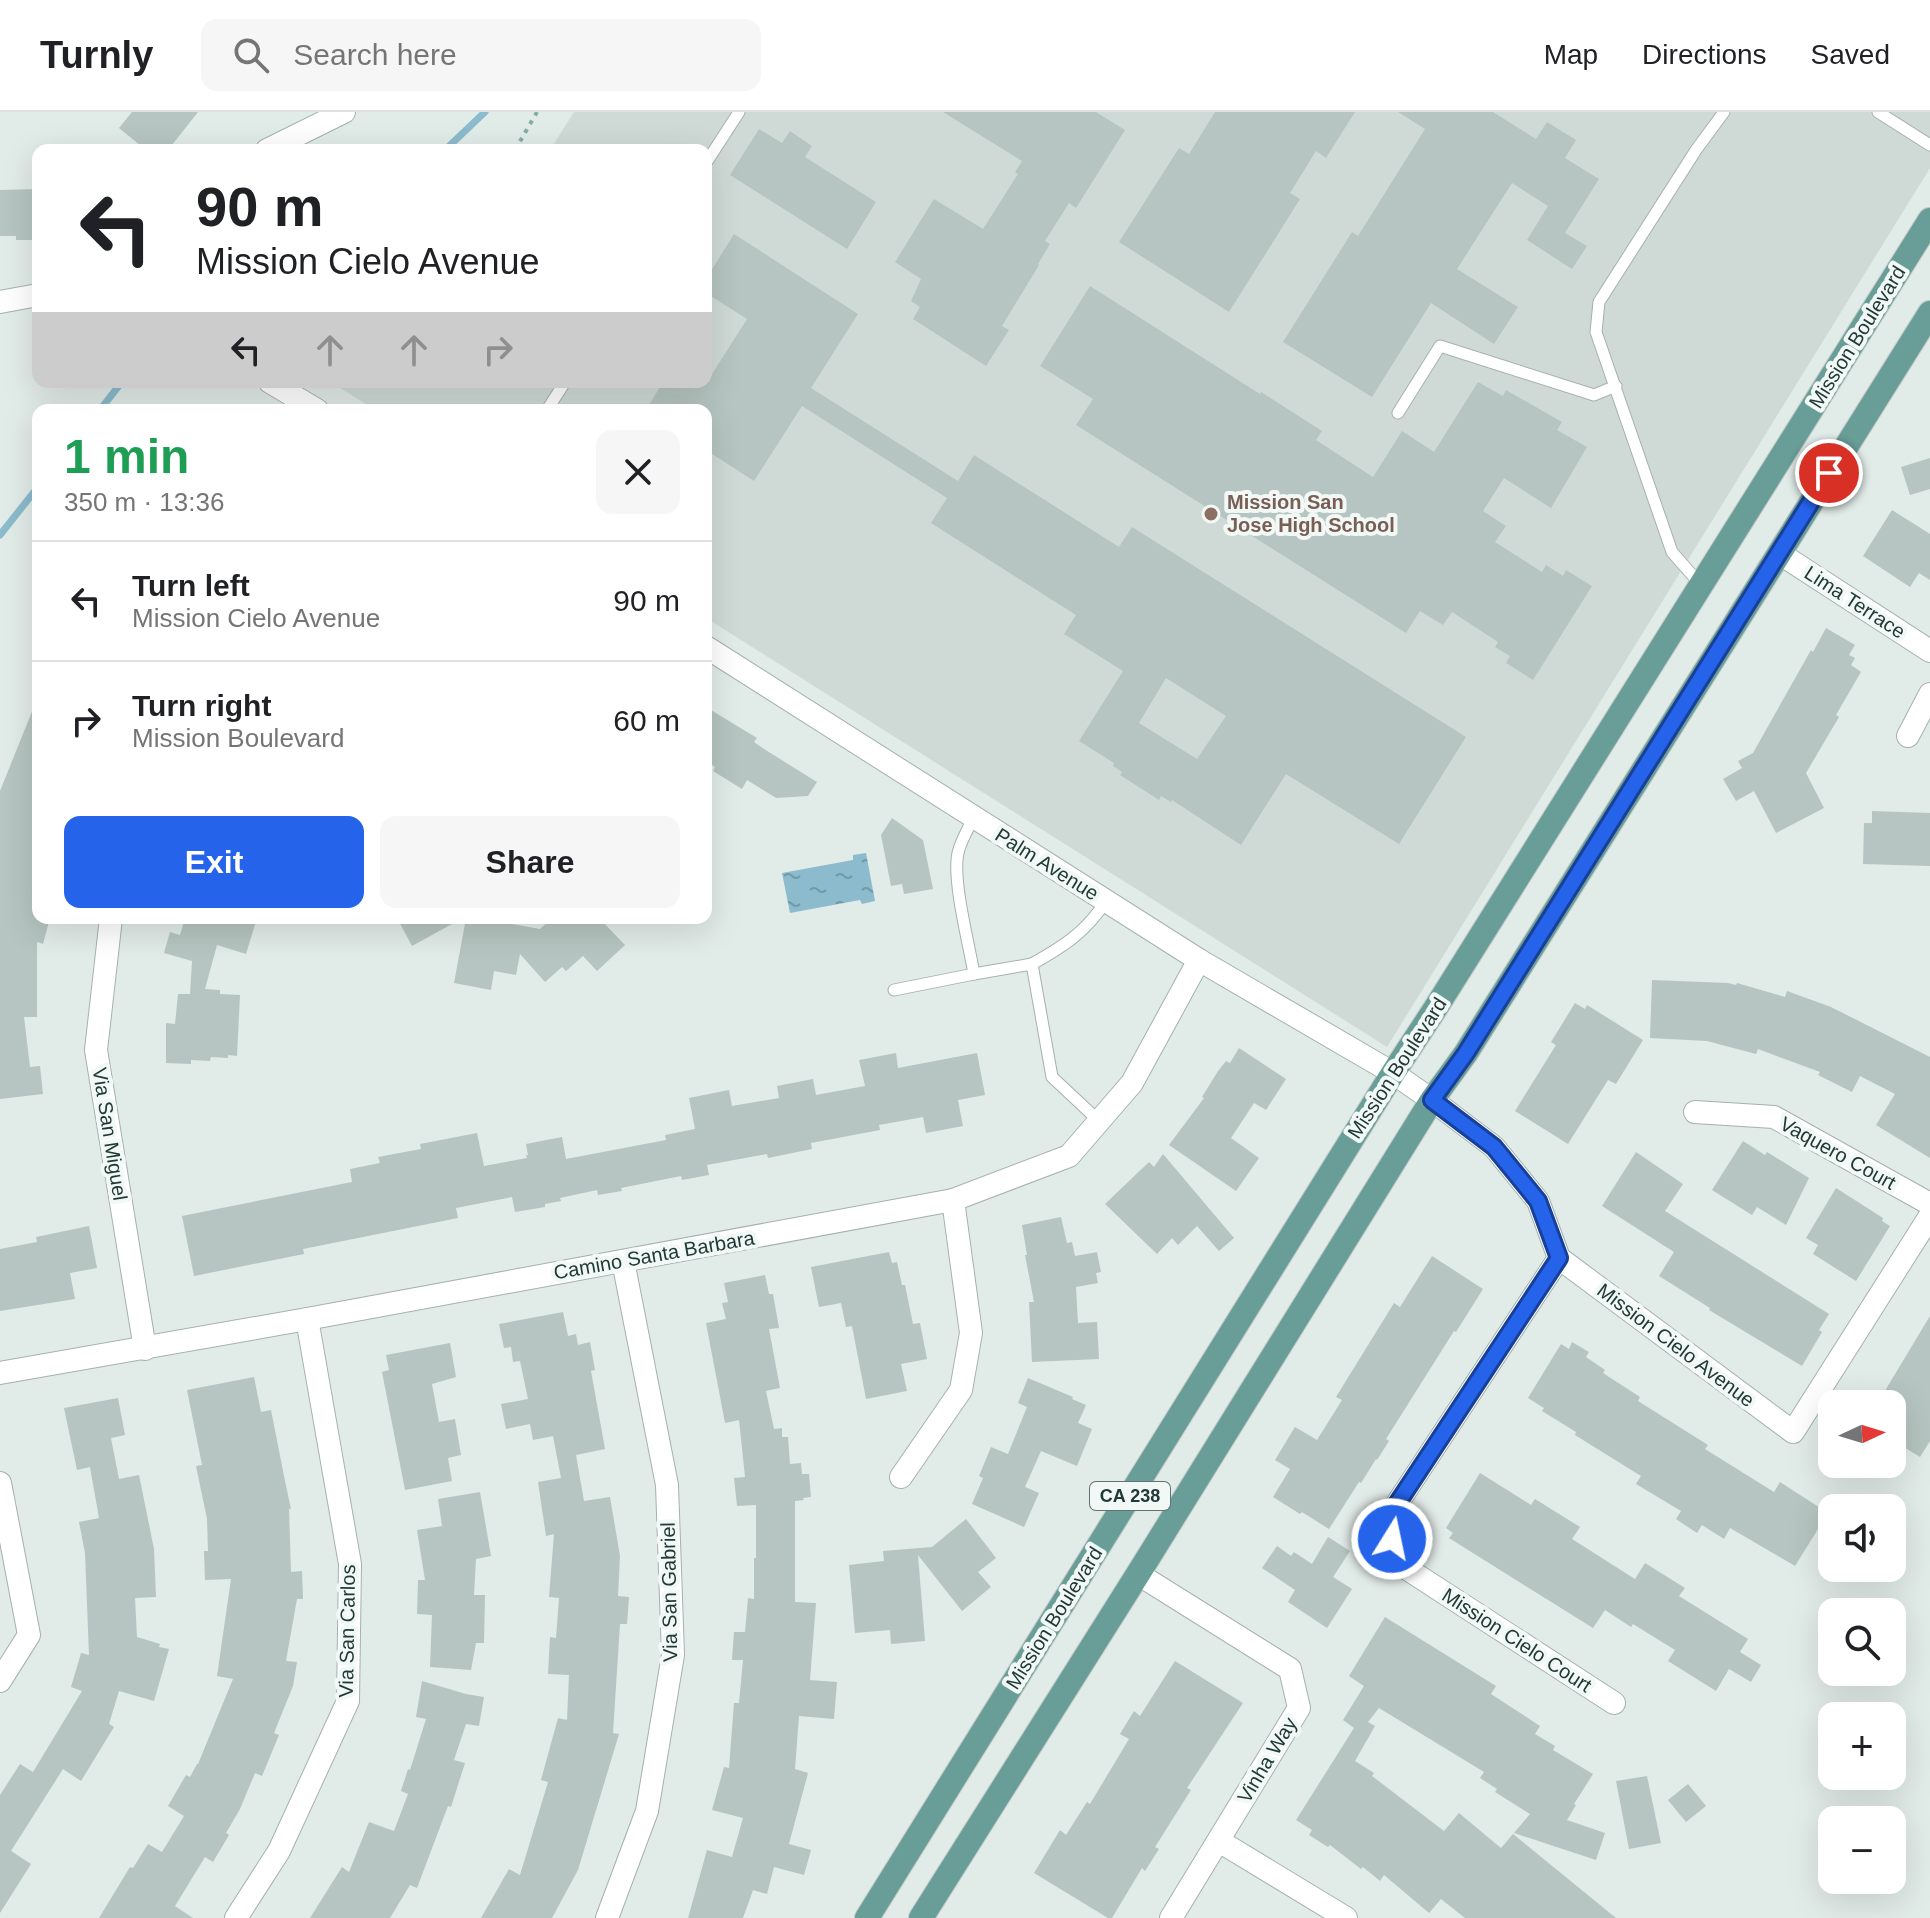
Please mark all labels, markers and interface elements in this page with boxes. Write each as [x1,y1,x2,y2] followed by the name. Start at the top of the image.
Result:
[201,19,761,91] search box
[229,33,273,77] icon: search
[40,34,153,76] text: Turnly
[293,38,457,71] text: Search here
[1544,39,1598,70] text: Map
[1642,39,1767,70] text: Directions
[1811,39,1890,70] text: Saved
[196,175,324,238] text: 90 m
[64,176,168,280] icon: left
[196,241,540,282] text: Mission Cielo Avenue
[1804,262,1910,412] street label: Mission Boulevard
[224,328,268,372] icon: left
[308,328,352,372] icon: ahead
[392,328,436,372] icon: ahead
[476,328,520,372] icon: right
[64,430,189,483] text: 1 min
[596,430,680,514] button: close
[1795,439,1863,507] pin
[1807,451,1851,495] icon: arrive
[64,487,224,517] text: 350 m · 13:36
[1227,491,1395,536] place label: Mission San Jose High School
[1202,505,1220,523] marker: Mission San Jose High School
[1801,561,1909,643] street label: Lima Terrace
[132,569,250,602] text: Turn left
[64,579,108,623] icon: left
[613,584,680,617] text: 90 m
[132,603,380,633] text: Mission Cielo Avenue
[132,689,271,722] text: Turn right
[64,699,108,743] icon: right
[613,704,680,737] text: 60 m
[132,723,344,753] text: Mission Boulevard
[64,816,364,908] button: Exit
[380,816,680,908] button: Share
[991,824,1103,904] street label: Palm Avenue
[1343,993,1451,1143] street label: Mission Boulevard
[89,1066,131,1202] street label: Via San Miguel
[1776,1112,1900,1194] street label: Vaquero Court
[552,1226,757,1283] street label: Camino Santa Barbara
[1593,1279,1759,1411] street label: Mission Cielo Avenue
[1818,1390,1906,1478] north arrow
[1818,1390,1906,1894] map controls
[1090,1482,1170,1510] road number: CA 238
[1818,1494,1906,1582] button: sound
[1350,1497,1434,1581] position arrow
[657,1522,681,1662] street label: Via San Gabriel
[1001,1543,1107,1693] street label: Mission Boulevard
[335,1564,359,1698] street label: Via San Carlos
[1438,1584,1596,1697] street label: Mission Cielo Court
[1818,1598,1906,1686] button: search
[1818,1702,1906,1790] button: +
[1233,1713,1301,1807] street label: Vinha Way
[1818,1806,1906,1894] button: −

